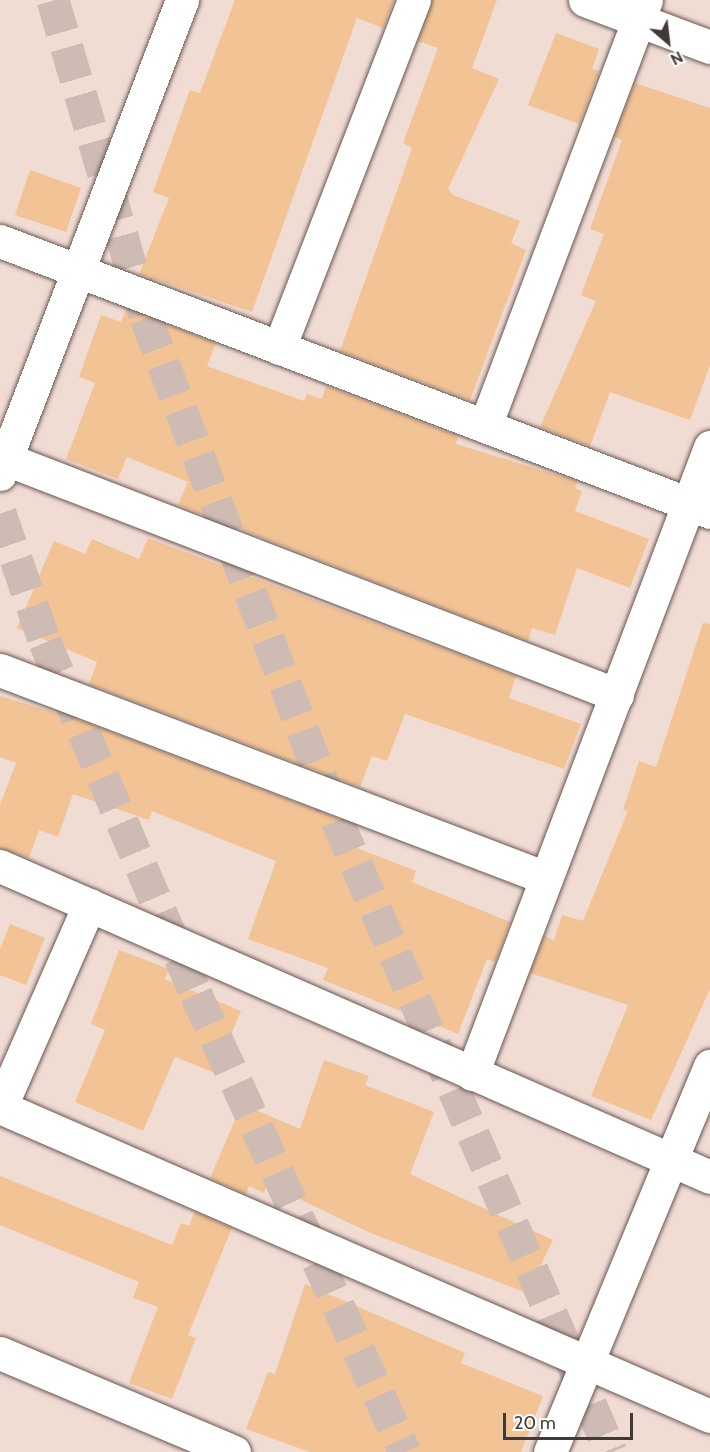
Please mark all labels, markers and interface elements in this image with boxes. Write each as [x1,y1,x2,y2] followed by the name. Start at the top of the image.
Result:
[638,12,698,72] north arrow
[667,47,686,69] text: N
[506,1401,636,1439] scale bar
[514,1412,556,1434] text: 20 m

